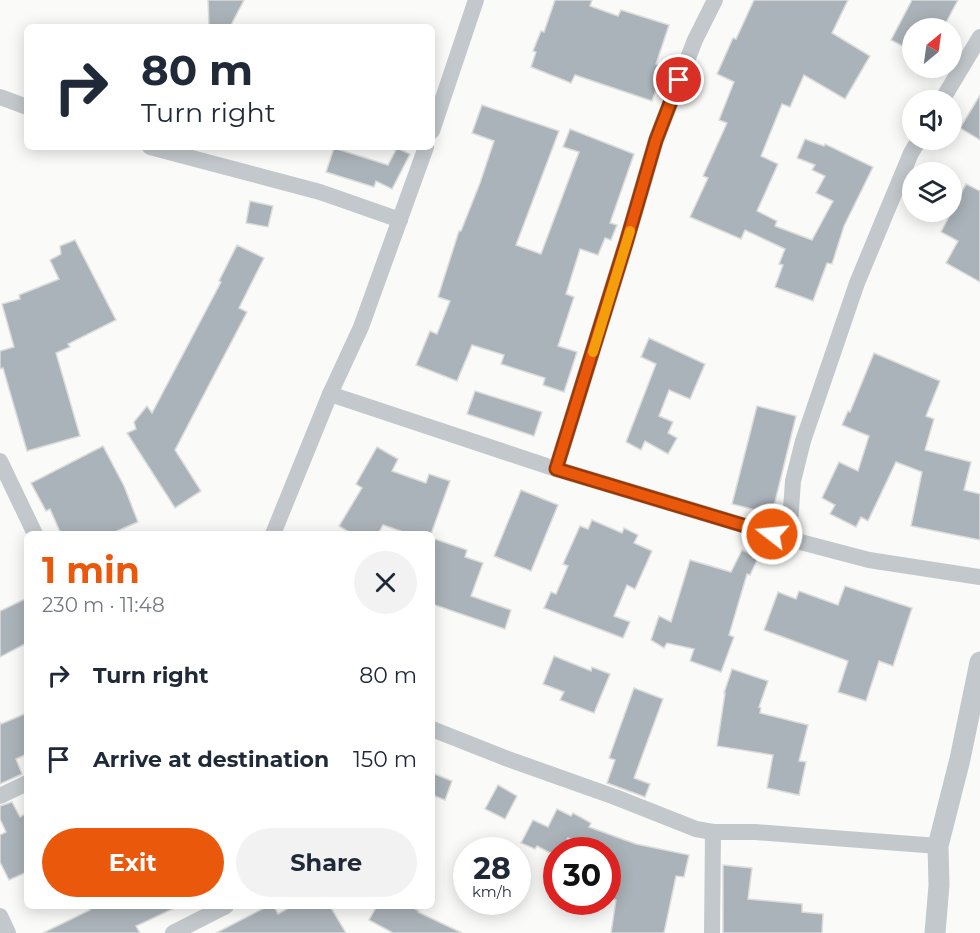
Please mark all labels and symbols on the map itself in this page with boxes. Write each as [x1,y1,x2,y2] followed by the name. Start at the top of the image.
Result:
[902,18,962,78] north arrow
[653,54,704,105] pin
[740,502,804,566] position arrow
[543,837,621,915] speed limit sign: 30

